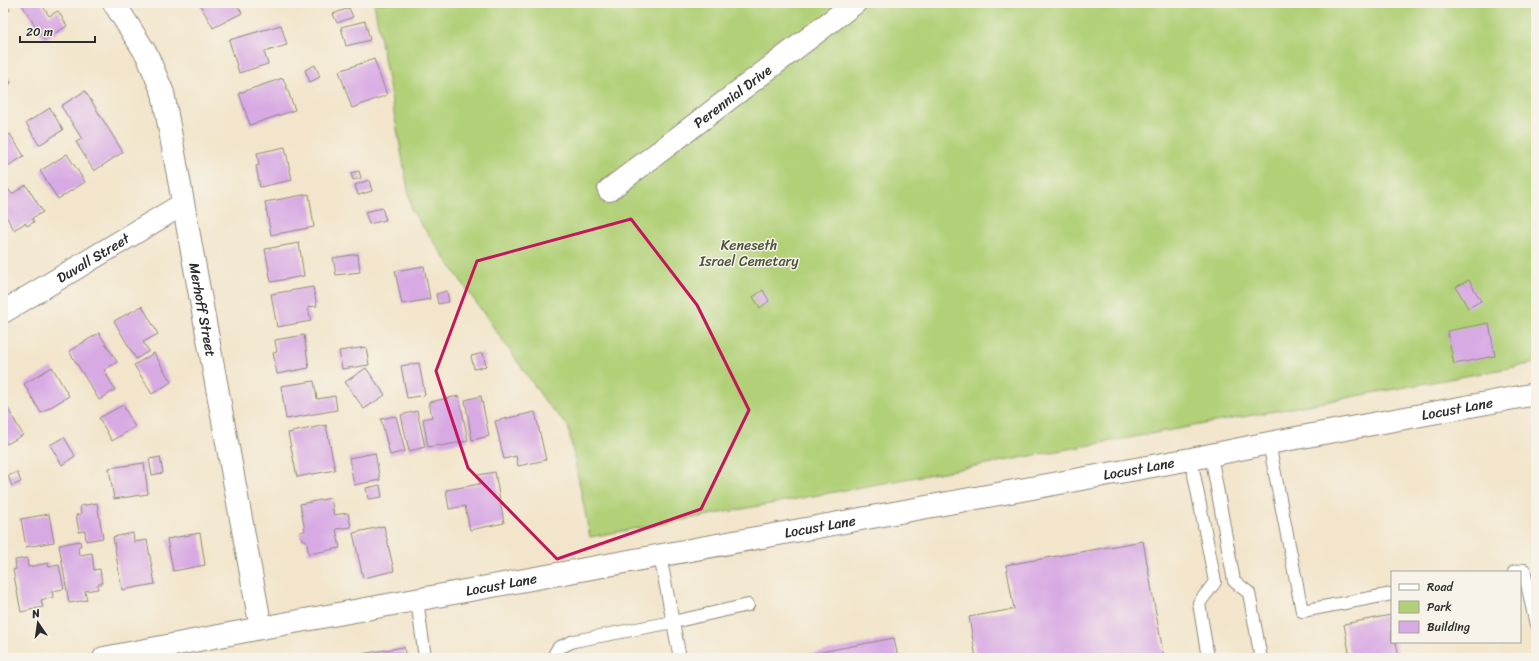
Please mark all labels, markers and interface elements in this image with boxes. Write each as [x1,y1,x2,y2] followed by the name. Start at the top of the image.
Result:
[20,18,95,44] scale bar
[26,21,53,43] text: 20 m
[688,58,777,134] street label: Perennial Drive
[52,226,136,290] street label: Duvall Street
[698,233,799,274] park label: Keneseth Israel Cemetary
[182,261,224,359] street label: Merhoff Street
[1419,390,1495,427] street label: Locust Lane
[1101,450,1176,487] street label: Locust Lane
[782,508,858,545] street label: Locust Lane
[464,566,539,603] street label: Locust Lane
[1391,571,1521,643] legend
[1427,576,1454,598] text: Road
[1427,596,1452,618] text: Park
[18,603,58,643] north arrow
[29,604,42,624] text: N
[1427,616,1470,638] text: Building

